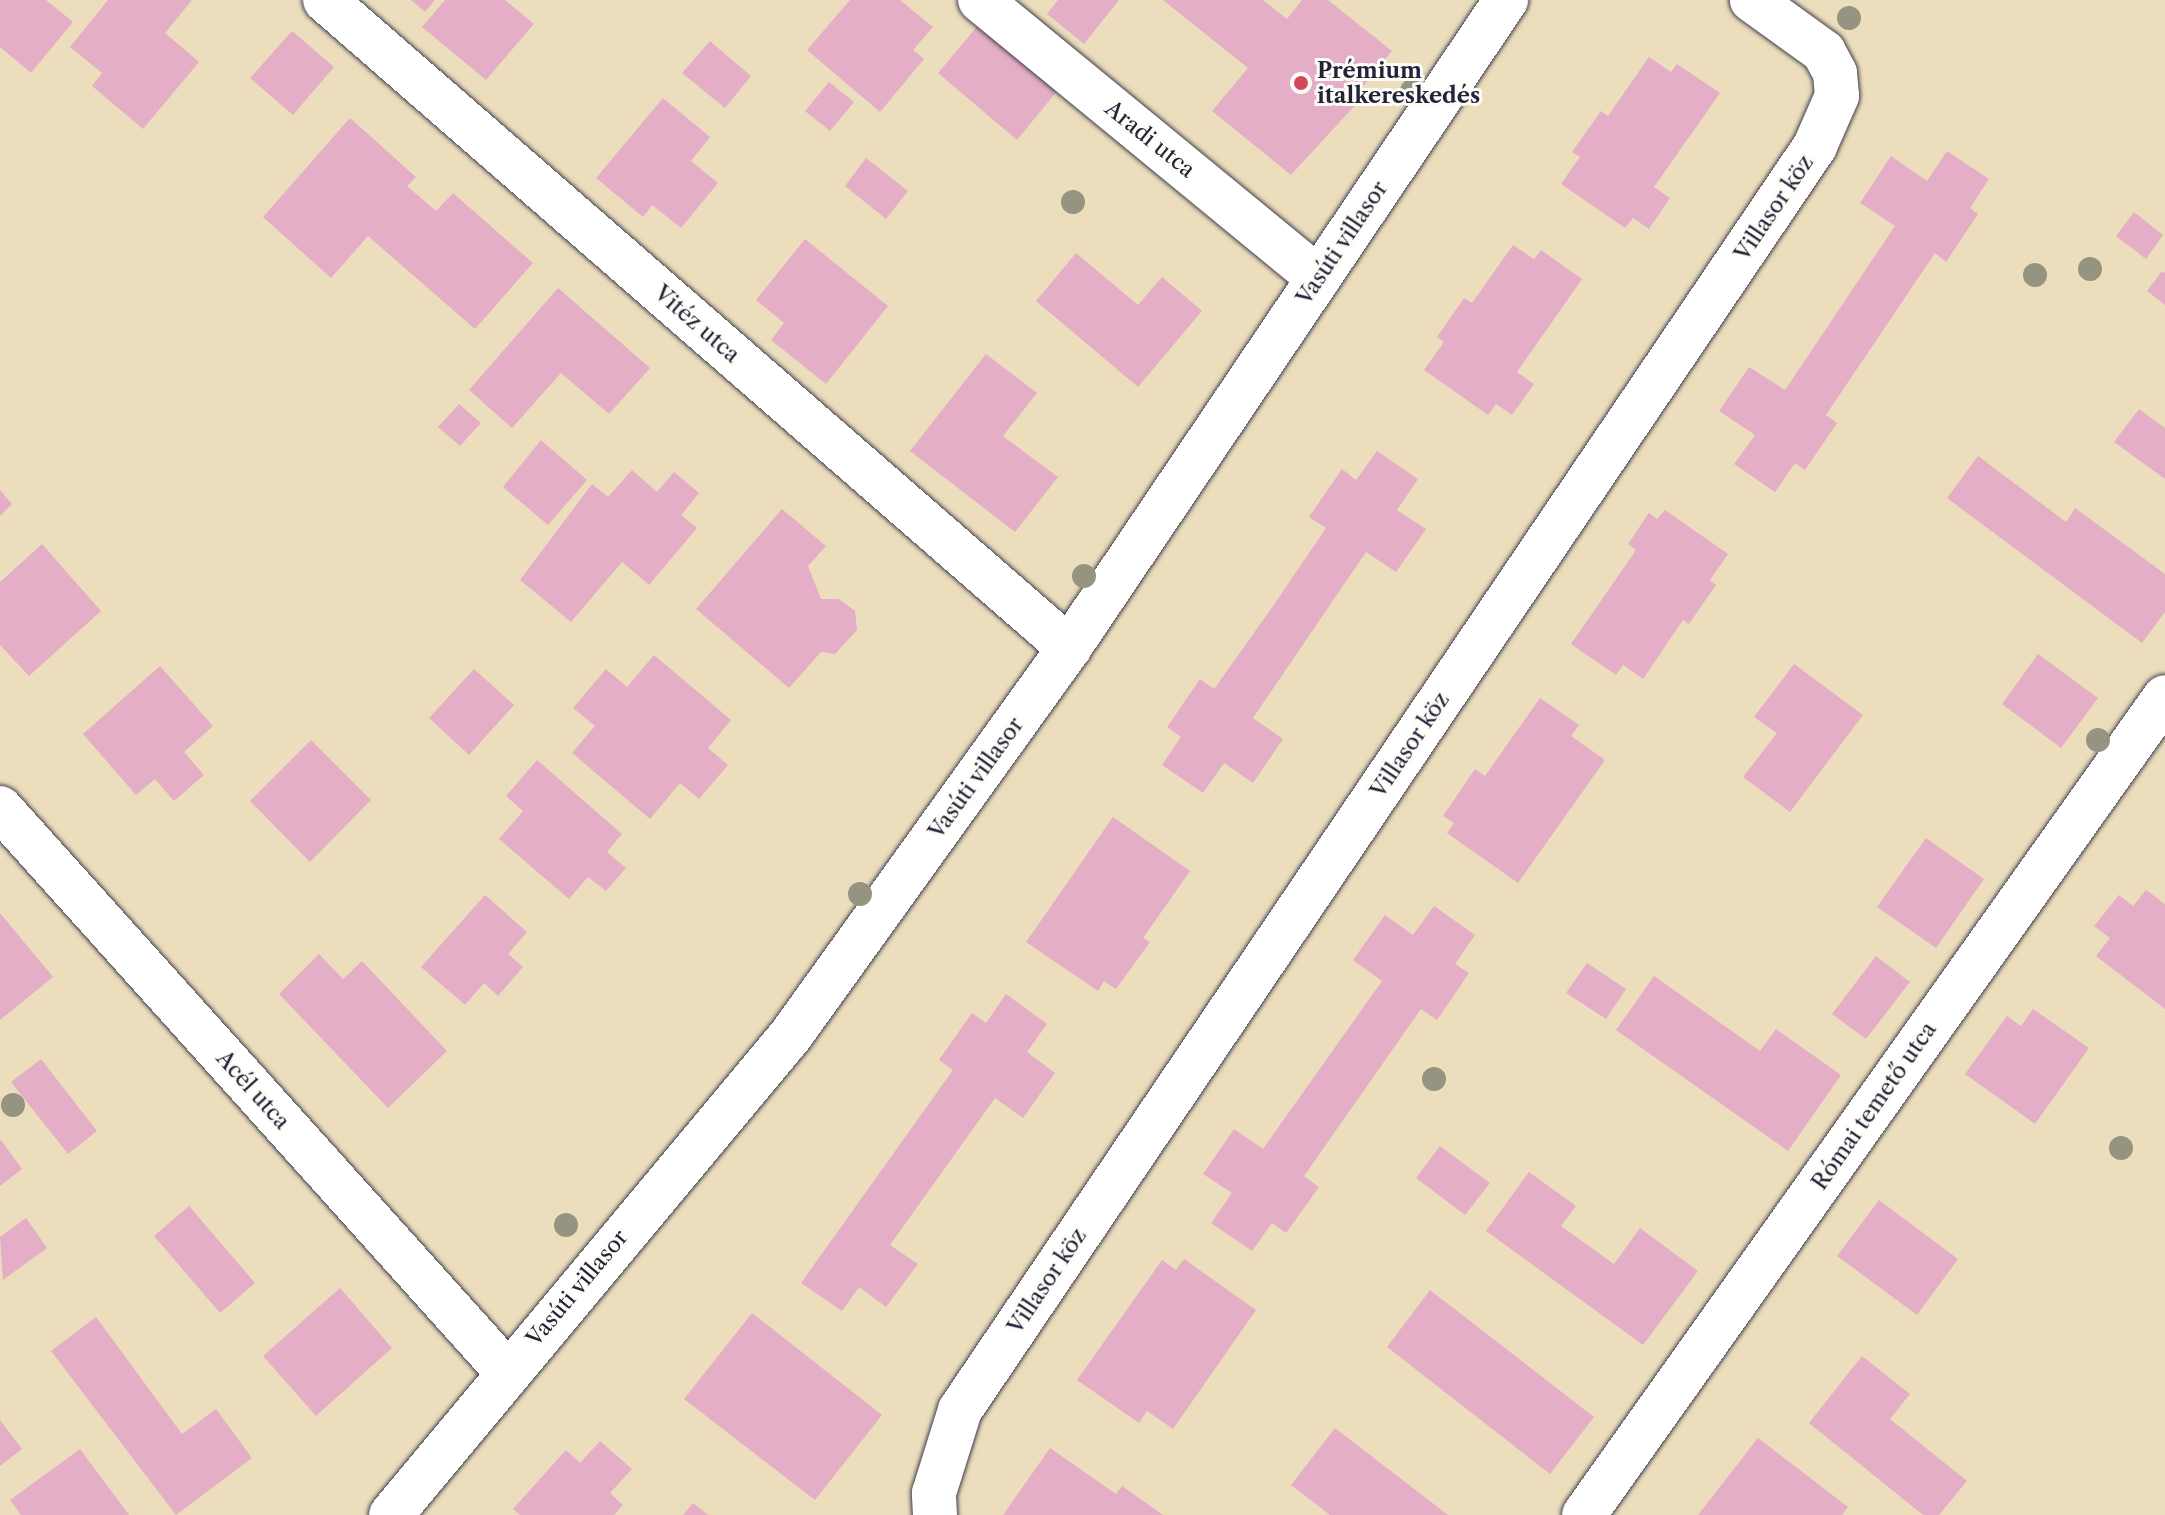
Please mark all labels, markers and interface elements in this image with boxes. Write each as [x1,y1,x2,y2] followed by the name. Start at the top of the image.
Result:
[1317,57,1480,108] place label: Prémium italkereskedés
[1292,74,1310,92] marker: Prémium italkereskedés
[1100,95,1200,183] street label: Aradi utca
[1729,150,1819,266] street label: Villasor köz
[1291,176,1393,310] street label: Vasúti villasor
[649,280,745,368] street label: Vitéz utca
[1365,687,1455,803] street label: Villasor köz
[923,712,1029,844] street label: Vasúti villasor
[1806,1017,1942,1195] street label: Római temető utca
[211,1045,295,1135] street label: Acél utca
[1002,1223,1092,1339] street label: Villasor köz
[521,1224,633,1352] street label: Vasúti villasor

